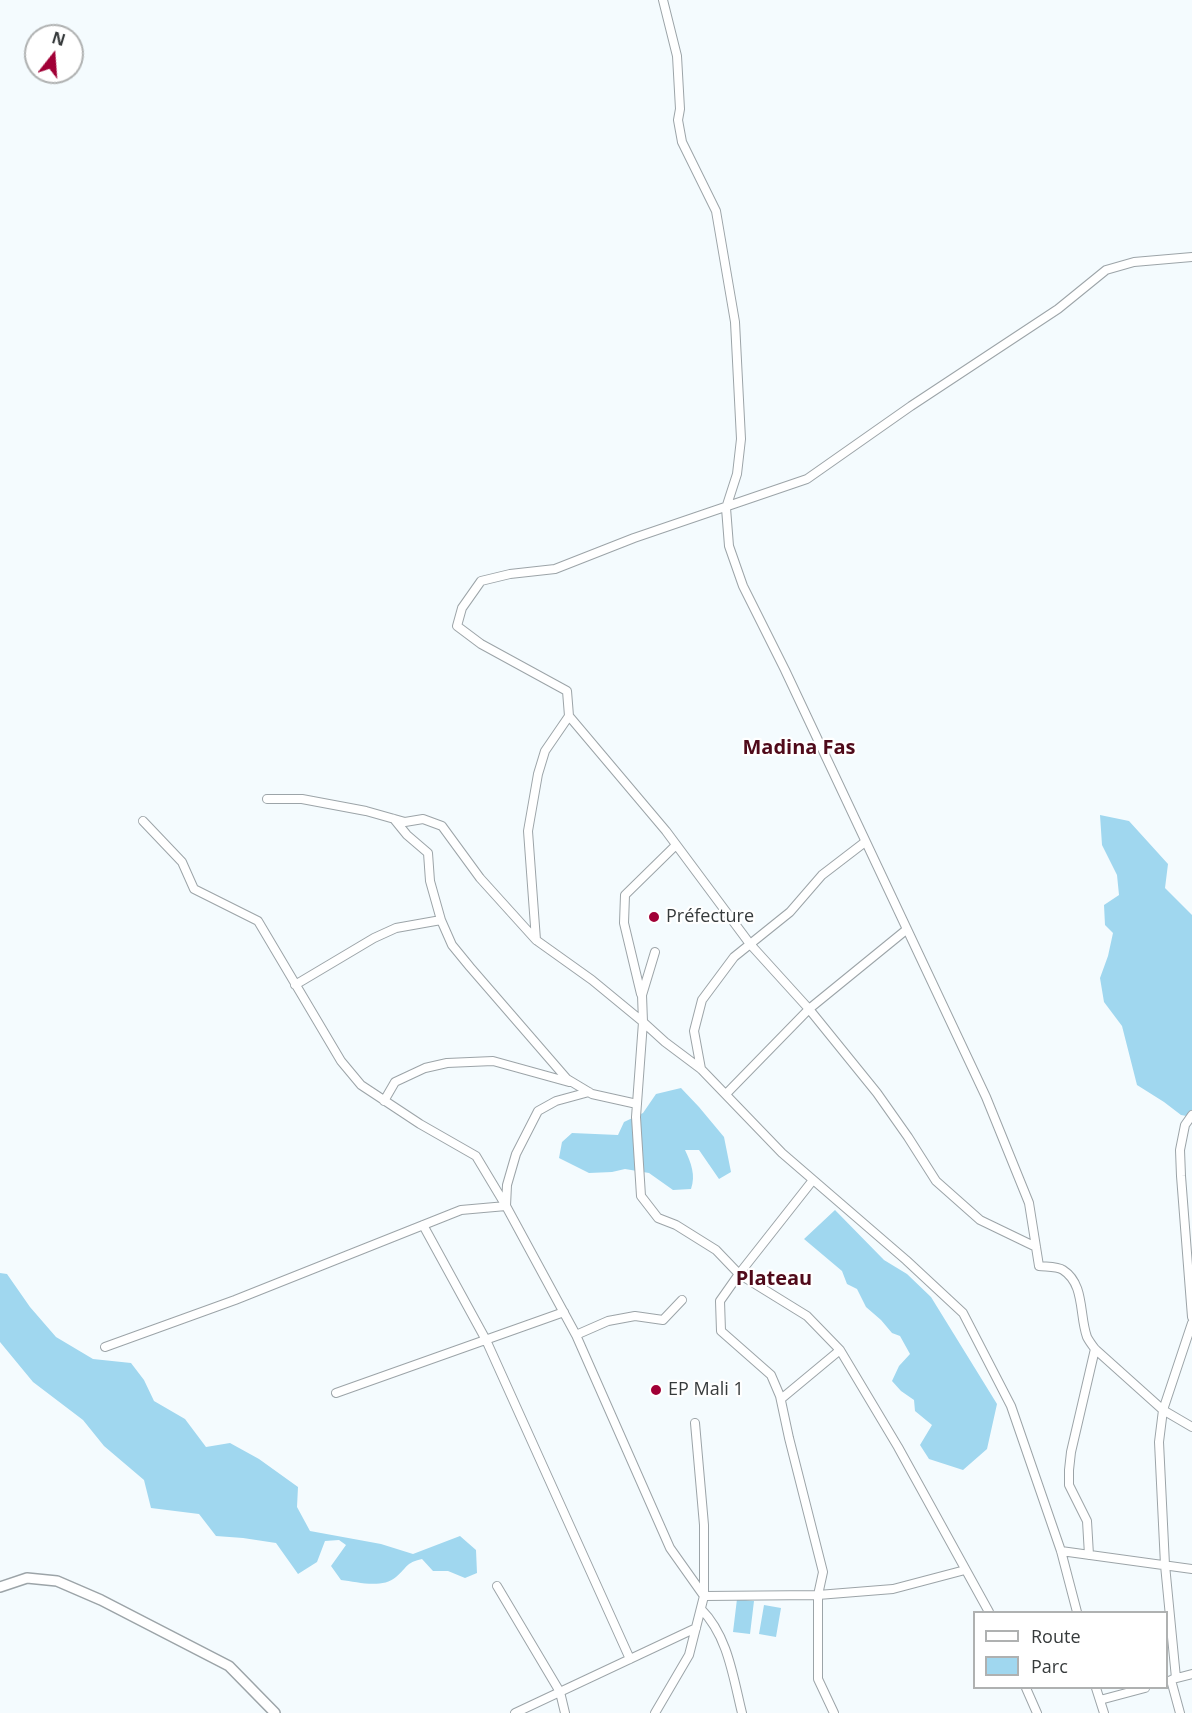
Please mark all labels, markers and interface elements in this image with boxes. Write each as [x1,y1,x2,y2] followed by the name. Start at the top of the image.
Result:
[24,24,84,84] north arrow
[49,26,68,51] text: N
[742,736,856,760] district label: Madina Fas
[666,906,754,928] place label: Préfecture
[647,910,661,924] marker: Préfecture
[736,1267,812,1291] district label: Plateau
[668,1379,744,1401] place label: EP Mali 1
[649,1383,663,1397] marker: EP Mali 1
[973,1611,1168,1689] legend
[1031,1624,1081,1648] text: Route
[1031,1654,1068,1678] text: Parc

